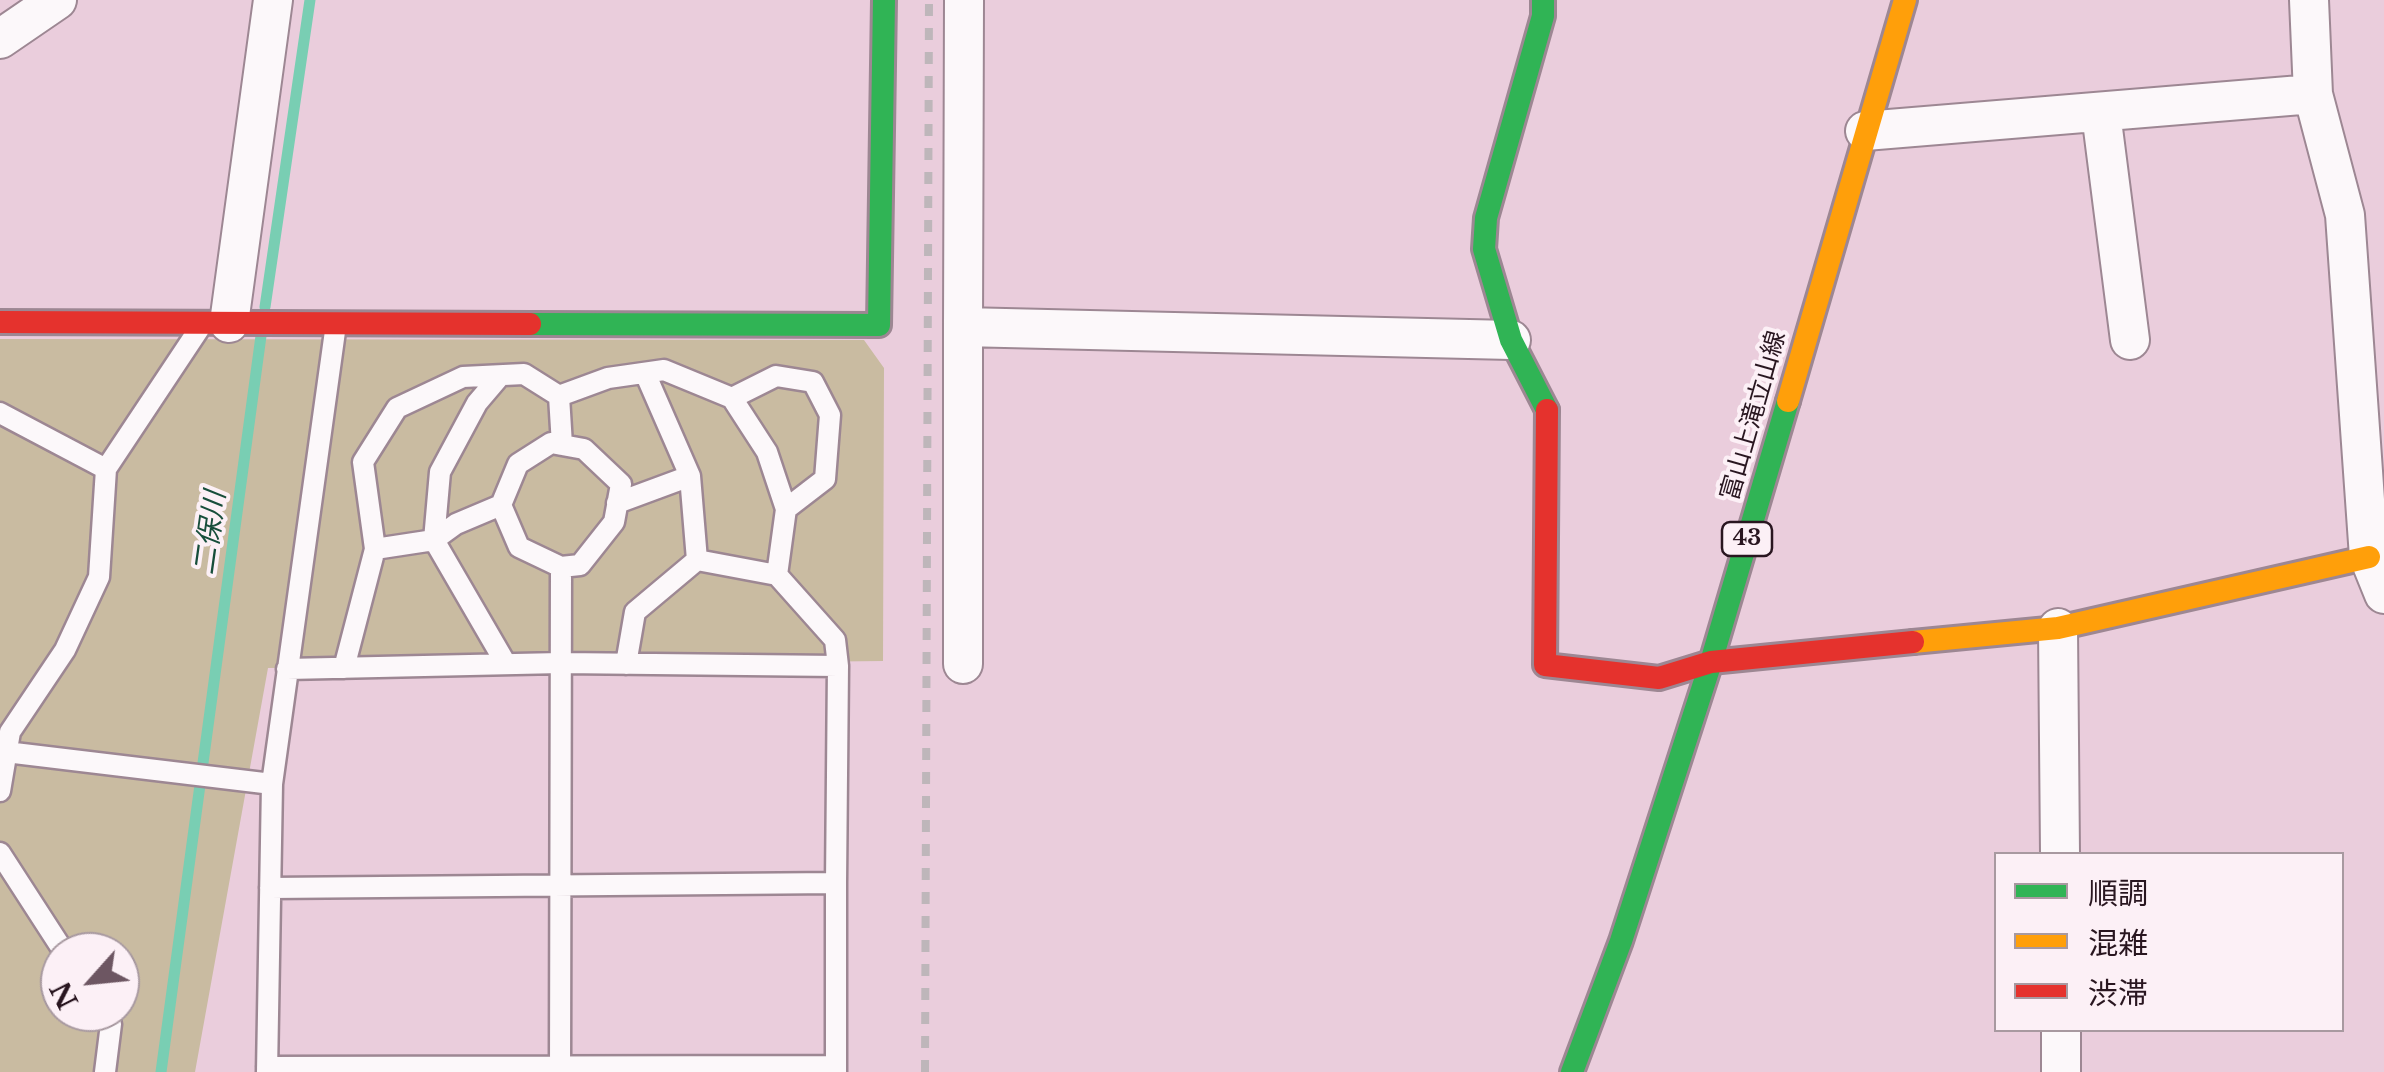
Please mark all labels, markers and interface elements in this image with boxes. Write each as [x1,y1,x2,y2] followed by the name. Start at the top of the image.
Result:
[1715,328,1793,504] street label: 富山上滝立山線
[189,489,233,577] water label: 二保川
[1722,522,1772,556] road number: 43
[1994,852,2344,1032] legend
[2088,875,2148,912] text: 順調
[2088,925,2148,962] text: 混雑
[40,932,140,1032] north arrow
[43,975,86,1015] text: N
[2088,975,2148,1012] text: 渋滞

